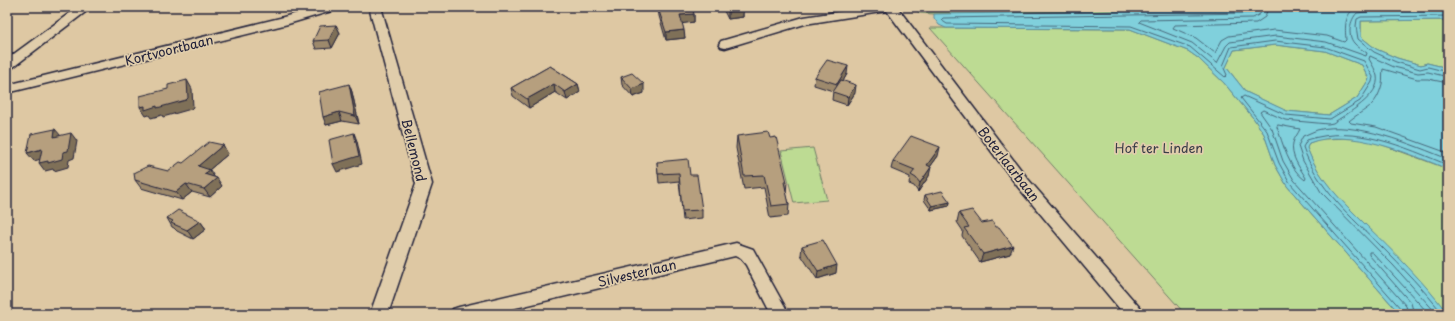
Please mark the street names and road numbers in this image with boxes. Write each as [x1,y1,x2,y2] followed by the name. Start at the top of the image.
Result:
[123,29,215,70] street label: Kortvoortbaan
[397,116,431,183] street label: Bellemond
[974,122,1045,205] street label: Boterlaarbaan
[596,254,678,291] street label: Silvesterlaan

